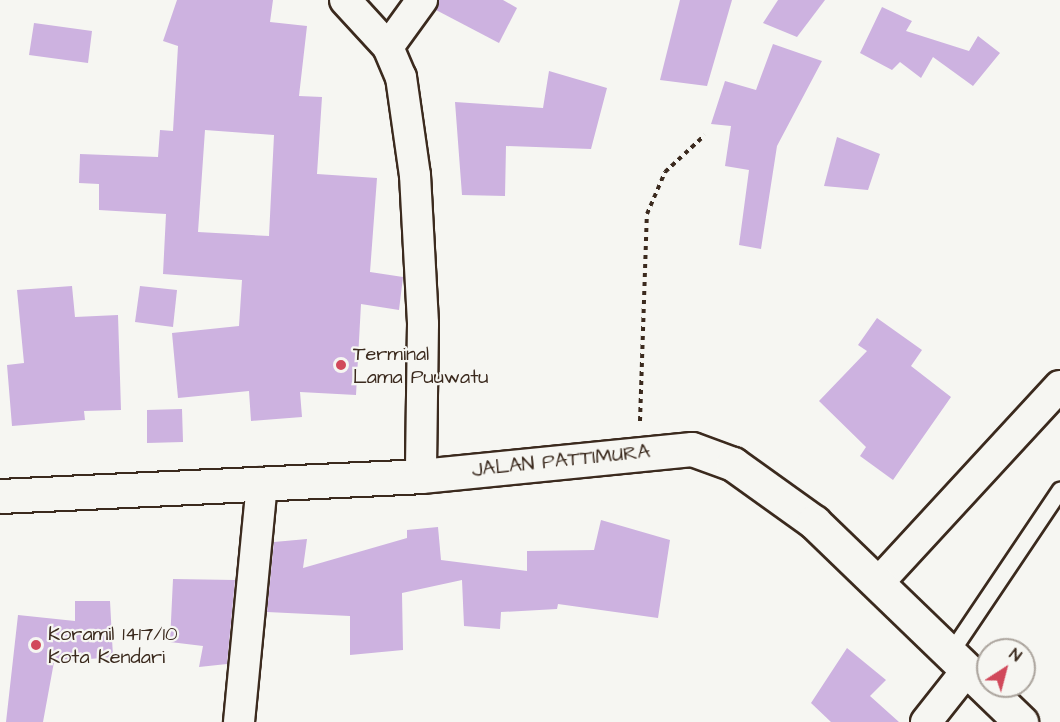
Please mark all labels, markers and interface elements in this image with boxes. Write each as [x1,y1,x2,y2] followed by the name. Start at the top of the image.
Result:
[353,342,488,389] place label: Terminal Lama Puuwatu
[334,358,348,372] marker: Terminal Lama Puuwatu
[471,440,651,482] street label: JALAN PATTIMURA
[48,622,178,669] place label: Koramil 1417/10 Kota Kendari
[29,638,43,652] marker: Koramil 1417/10 Kota Kendari
[976,638,1036,698] north arrow
[1005,643,1026,667] text: N

